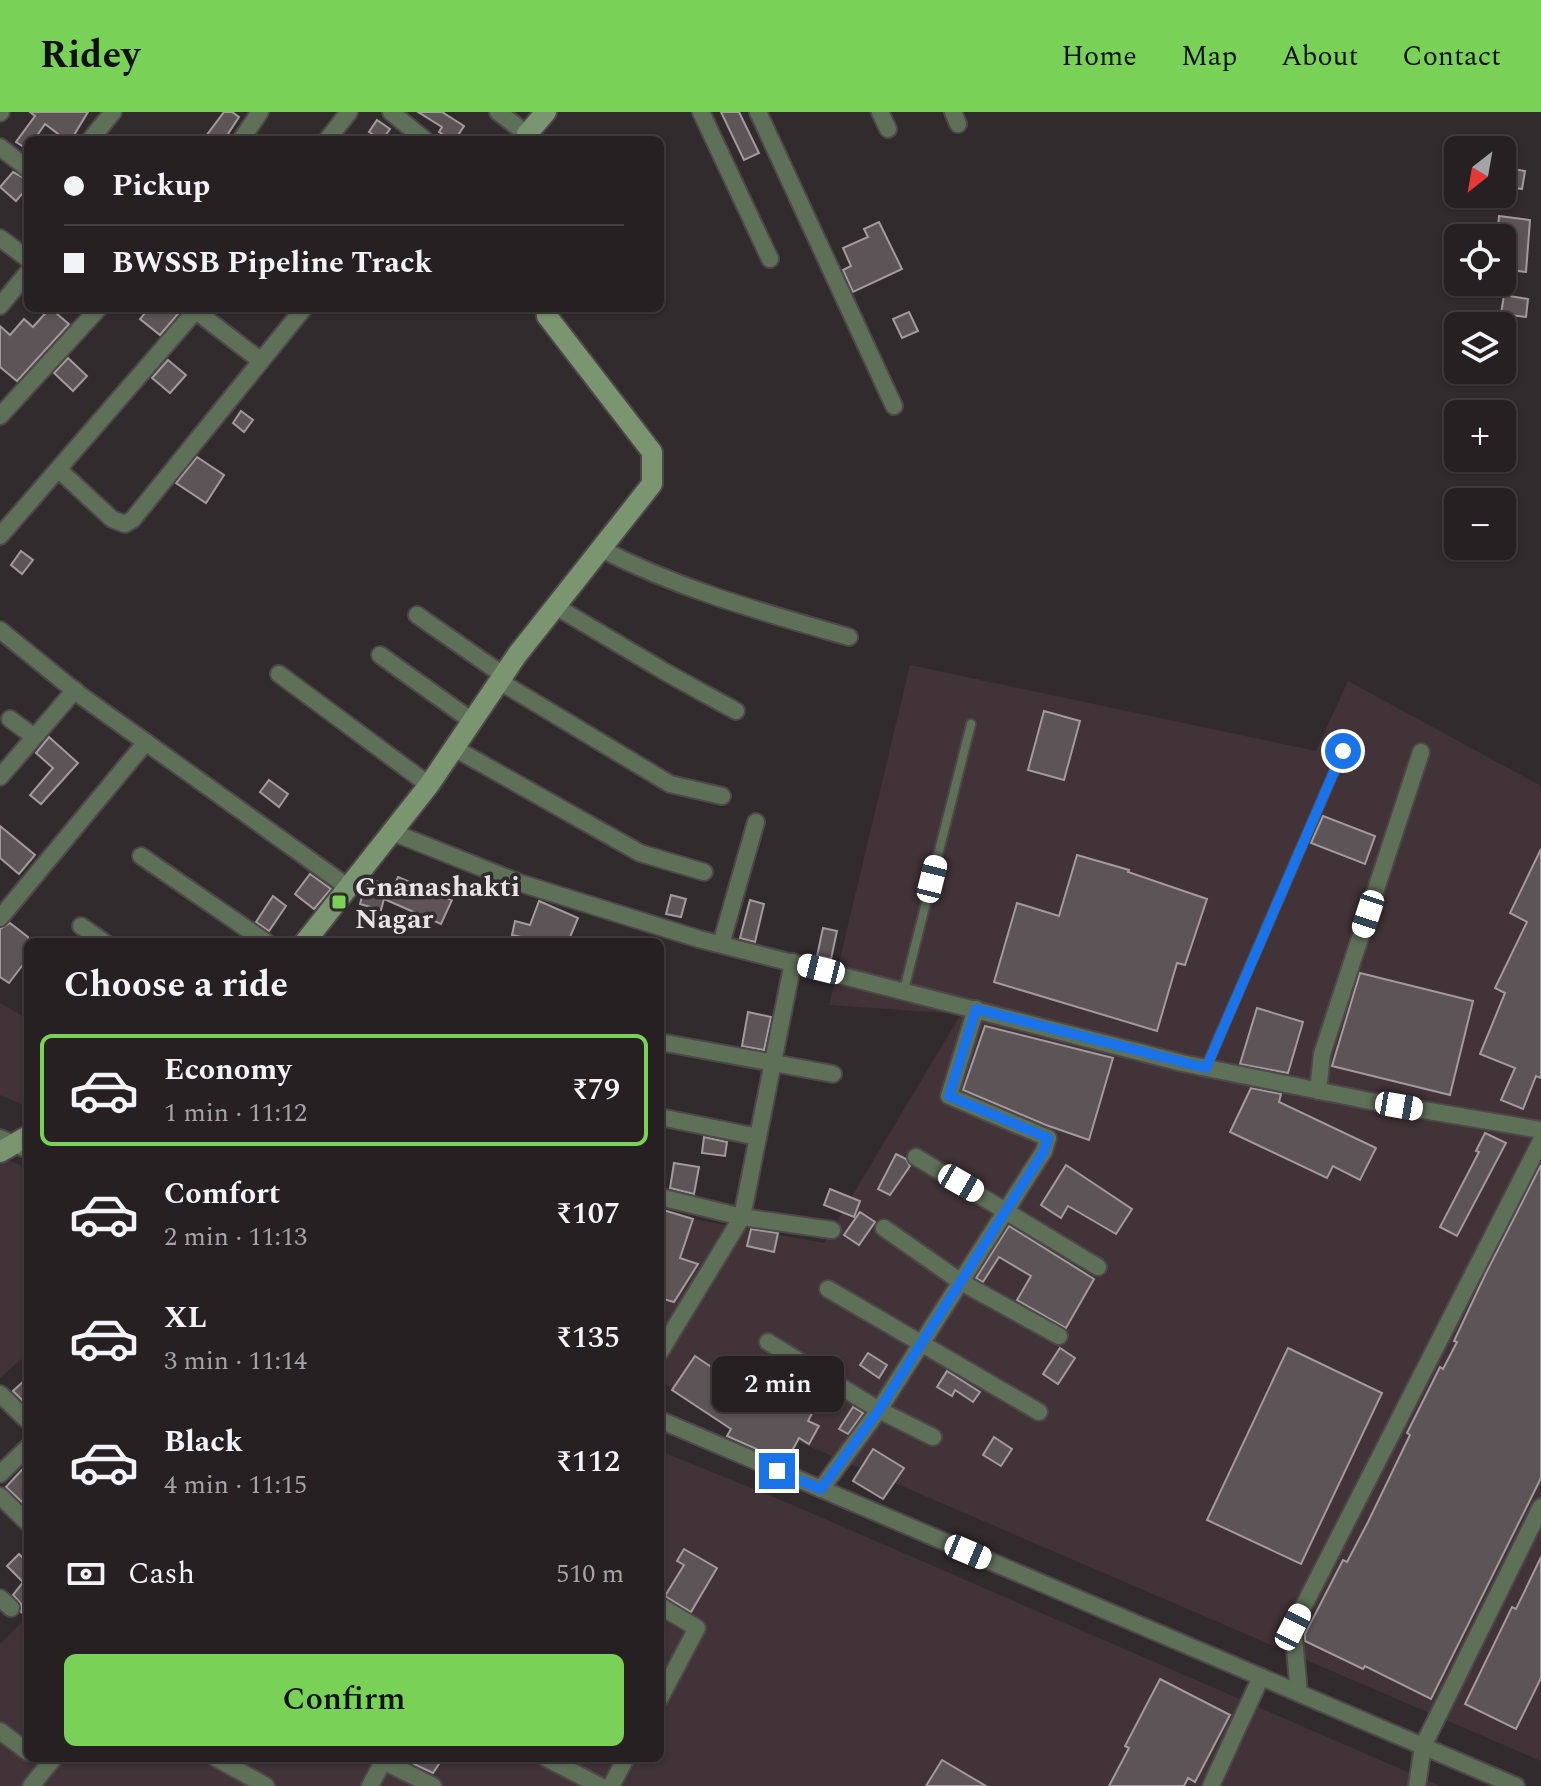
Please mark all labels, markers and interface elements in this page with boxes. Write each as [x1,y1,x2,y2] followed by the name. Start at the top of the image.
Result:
[40,27,140,85] text: Ridey
[1061,35,1137,78] text: Home
[1181,35,1237,78] text: Map
[1281,35,1358,78] text: About
[1402,35,1501,78] text: Contact
[1444,136,1516,208] north arrow
[1444,136,1516,560] map controls
[112,163,210,209] text: Pickup
[1444,224,1516,296] button: locate
[112,240,432,286] text: BWSSB Pipeline Track
[1444,312,1516,384] button: layers
[1444,400,1516,472] button: +
[1444,488,1516,560] button: −
[1325,733,1361,769] route start
[915,853,949,905] car
[355,866,520,941] place label: Gnanashakti Nagar
[1349,887,1387,941] car
[330,893,348,911] marker: Gnanashakti Nagar
[795,952,847,986] car
[64,958,288,1013] text: Choose a ride
[164,1047,291,1093] text: Economy
[68,1054,140,1126] icon: car
[572,1067,620,1113] text: ₹79
[1373,1090,1425,1122] car
[164,1093,307,1133] text: 1 min · 11:12
[934,1161,988,1205] car
[164,1171,280,1217] text: Comfort
[68,1178,140,1250] icon: car
[556,1191,620,1237] text: ₹107
[164,1217,307,1257] text: 2 min · 11:13
[164,1295,207,1341] text: XL
[68,1302,140,1374] icon: car
[556,1315,620,1361] text: ₹135
[164,1341,307,1381] text: 3 min · 11:14
[711,1355,843,1411] callout: 2 min
[744,1364,812,1404] text: 2 min
[164,1419,243,1465] text: Black
[68,1426,140,1498] icon: car
[556,1439,620,1485] text: ₹112
[759,1453,795,1489] route end
[164,1465,307,1505] text: 4 min · 11:15
[941,1532,995,1572] car
[128,1551,195,1597] text: Cash
[64,1552,108,1596] icon: cash
[556,1554,624,1594] text: 510 m
[1271,1600,1315,1654] car
[64,1654,624,1746] button: Confirm

